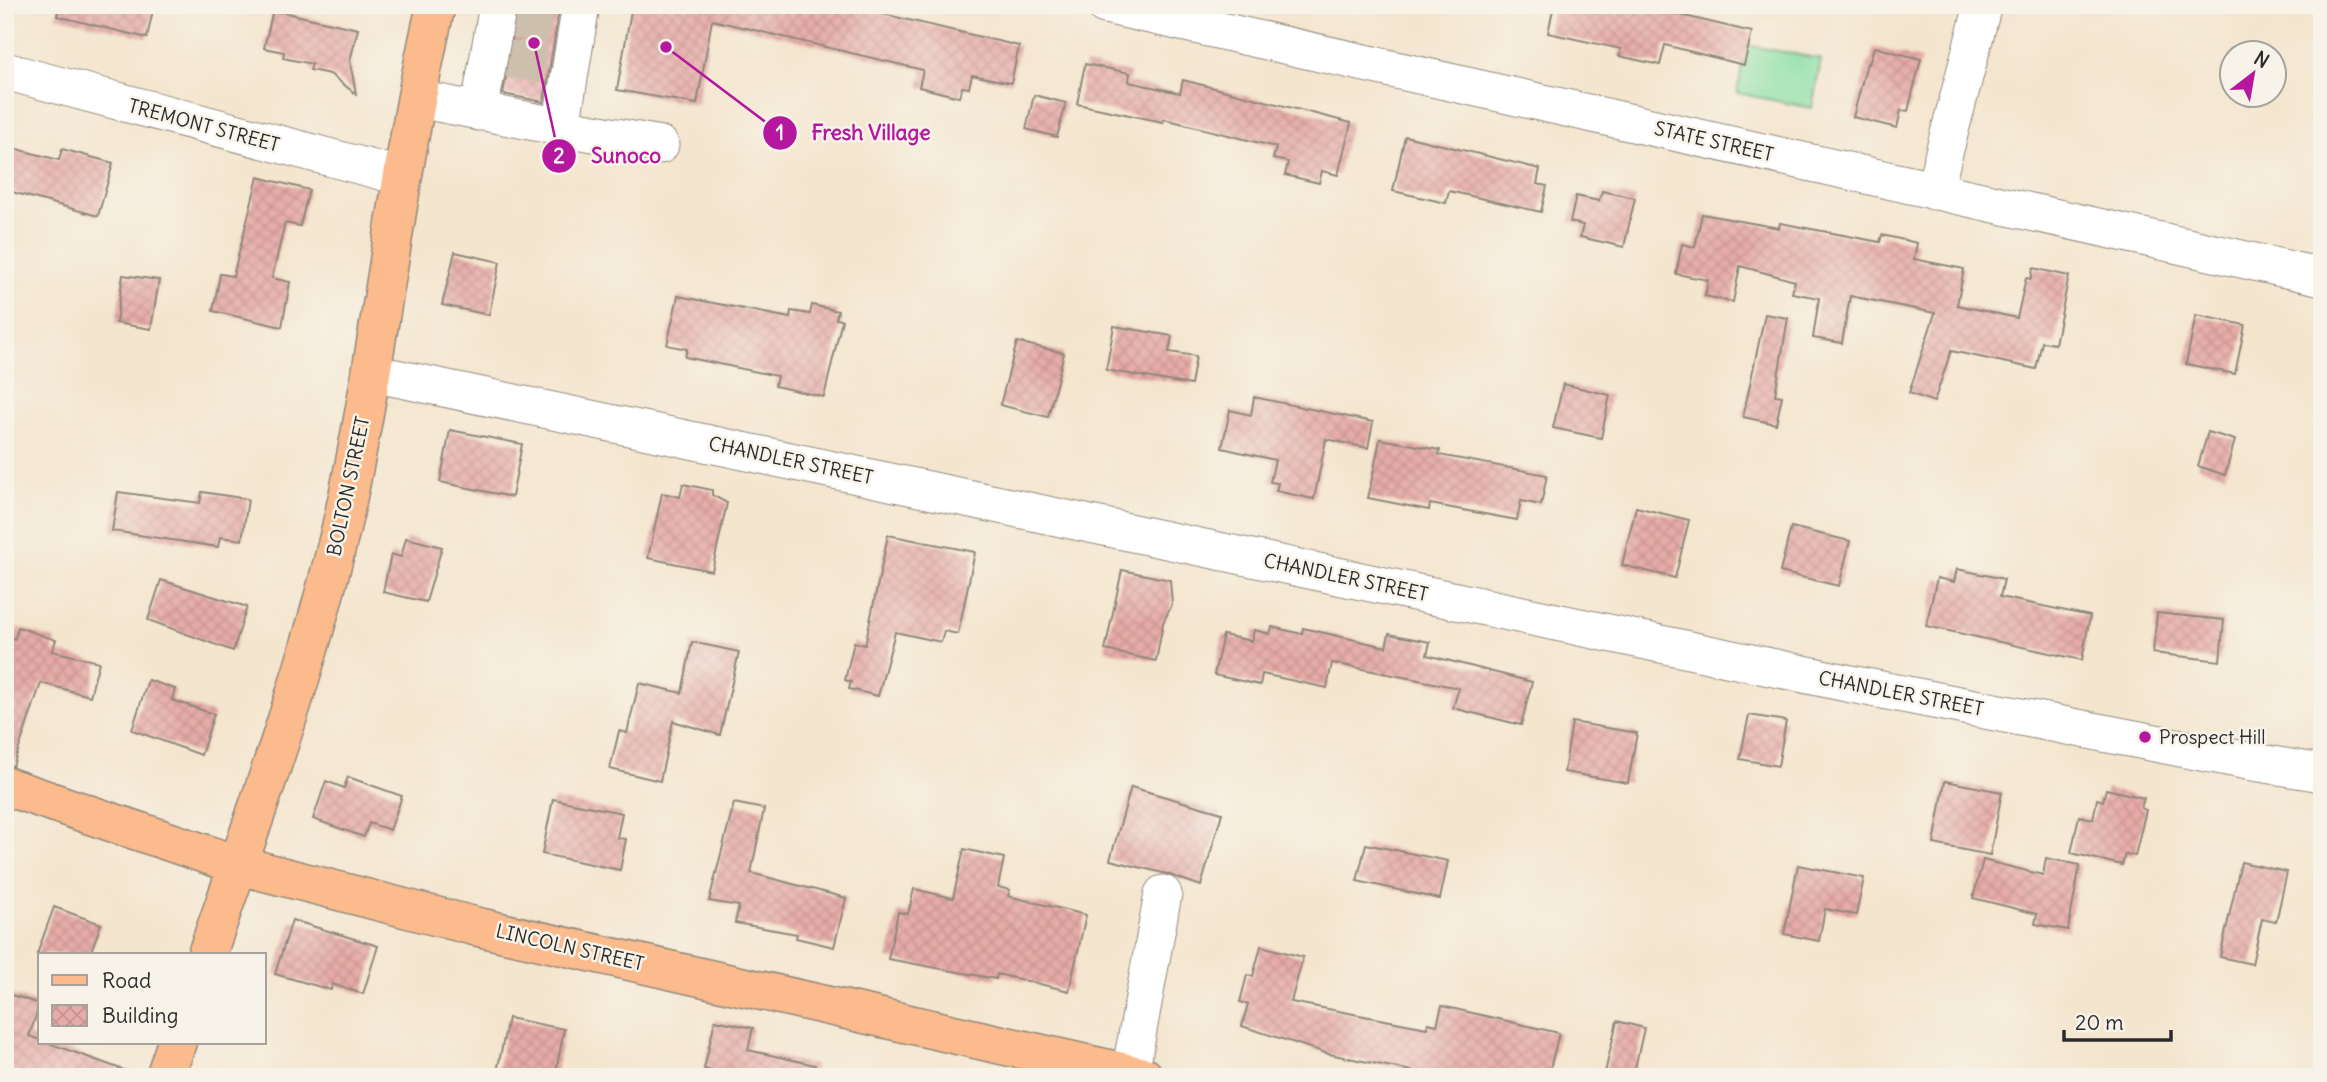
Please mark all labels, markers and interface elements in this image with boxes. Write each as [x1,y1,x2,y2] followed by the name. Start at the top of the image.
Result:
[2218,38,2288,108] north arrow
[2250,46,2274,73] text: N
[126,93,282,157] street label: TREMONT STREET
[762,112,944,154] callout: Fresh Village
[1652,116,1776,166] street label: STATE STREET
[776,119,784,146] text: 1
[811,119,931,146] text: Fresh Village
[542,135,675,177] callout: Sunoco
[553,142,565,169] text: 2
[591,142,661,169] text: Sunoco
[321,414,375,558] street label: BOLTON STREET
[707,431,876,489] street label: CHANDLER STREET
[1262,548,1431,606] street label: CHANDLER STREET
[1816,665,1986,721] street label: CHANDLER STREET
[2159,725,2265,749] place label: Prospect Hill
[2137,729,2153,745] marker: Prospect Hill
[494,918,646,976] street label: LINCOLN STREET
[38,953,266,1044] legend
[102,967,151,994] text: Road
[2064,998,2171,1042] scale bar
[102,1002,178,1029] text: Building
[2075,1009,2124,1036] text: 20 m

